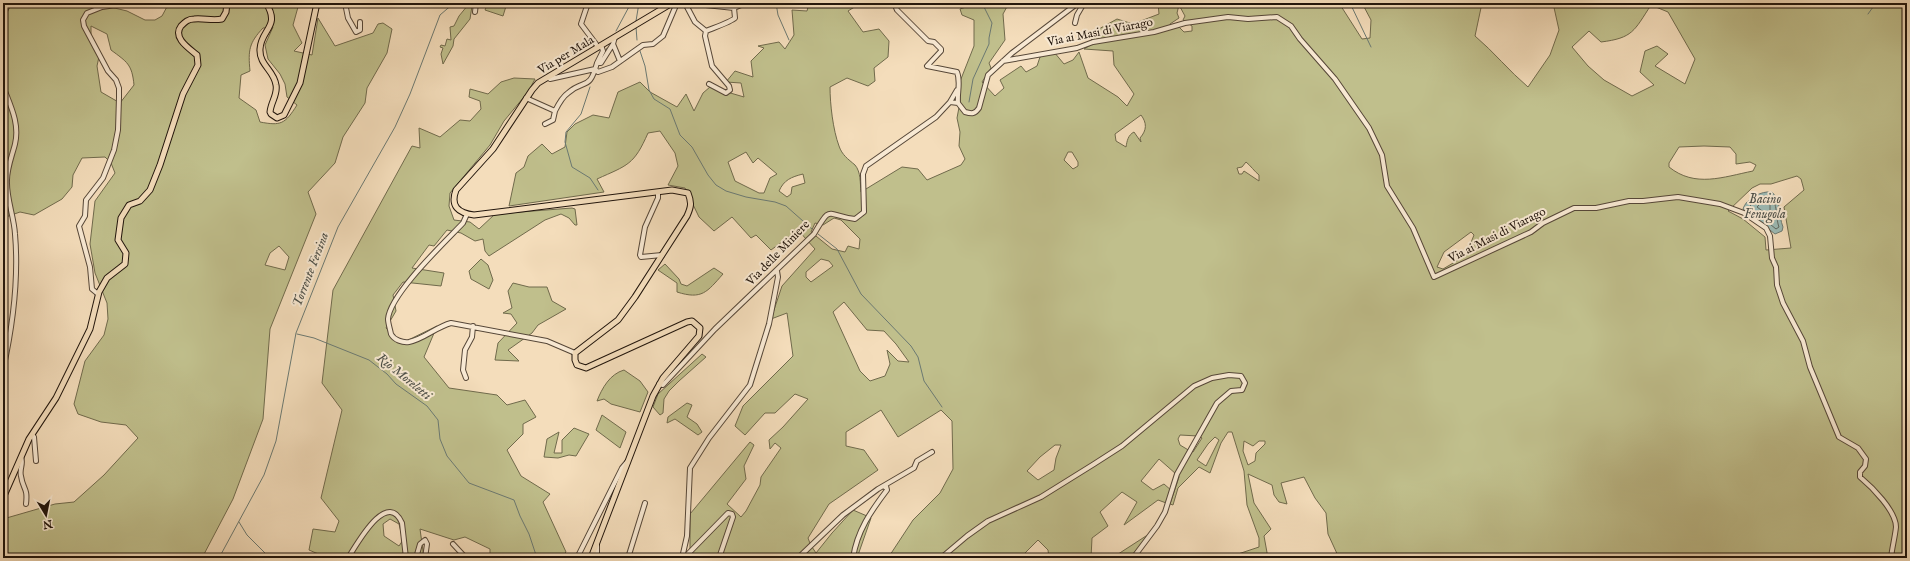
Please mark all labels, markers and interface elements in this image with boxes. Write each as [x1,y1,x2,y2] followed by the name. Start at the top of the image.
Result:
[1045,14,1155,50] street label: Via ai Masi di Viarago
[534,32,598,79] street label: Via per Mala
[1744,191,1786,224] water label: Bacino Fenugola
[1445,204,1549,267] street label: Via ai Masi di Viarago
[742,217,813,289] street label: Via delle Miniere
[289,230,333,310] water label: Torrente Fersina
[373,350,436,405] water label: Rio Moreletti
[26,495,66,535] north arrow
[41,516,54,532] text: N

